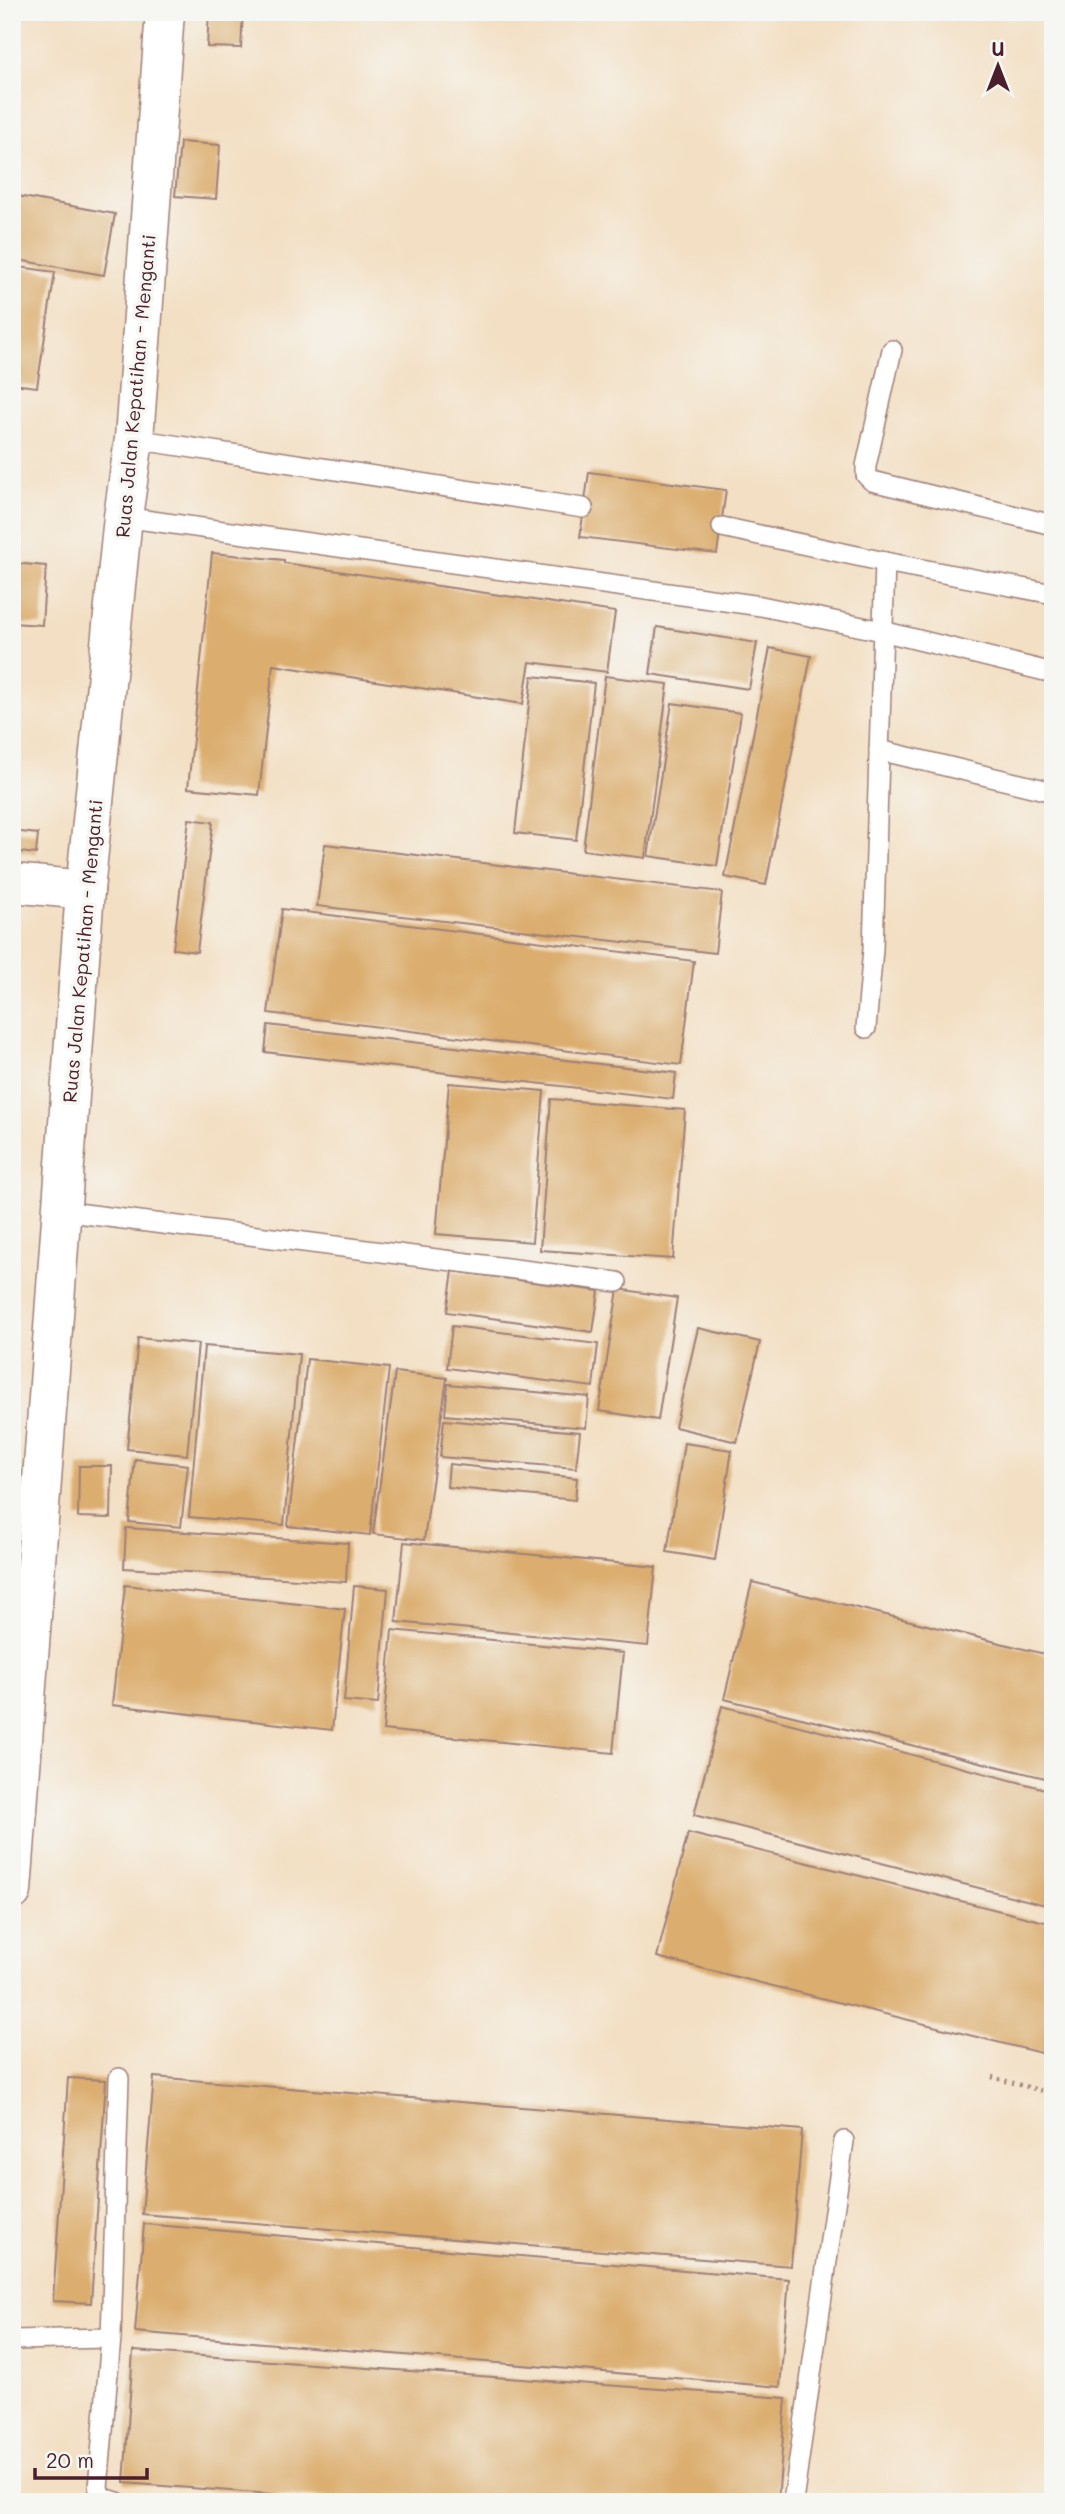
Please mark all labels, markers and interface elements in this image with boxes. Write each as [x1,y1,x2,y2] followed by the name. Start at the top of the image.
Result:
[964,32,1034,102] north arrow
[991,36,1005,61] text: U
[109,233,161,539] street label: Ruas Jalan Kepatihan - Menganti
[56,798,108,1104] street label: Ruas Jalan Kepatihan - Menganti
[35,2437,147,2481] scale bar
[46,2446,94,2473] text: 20 m

